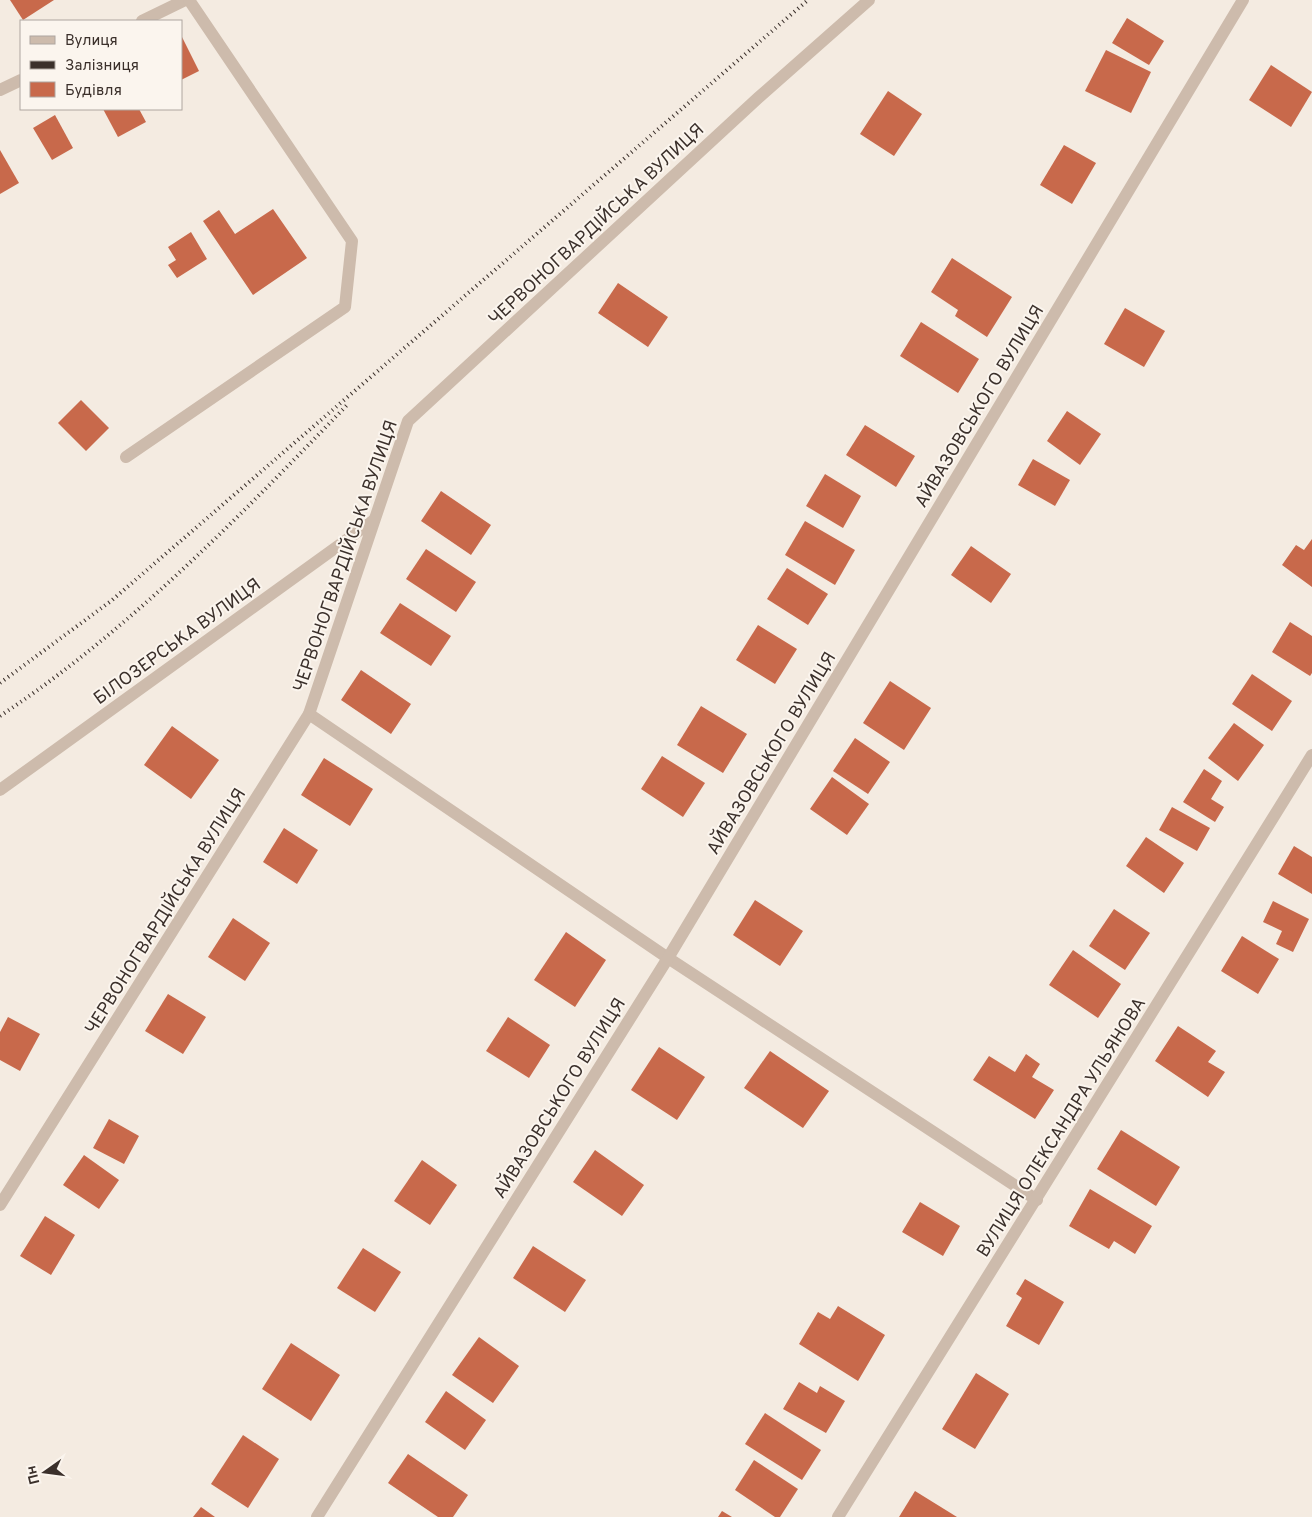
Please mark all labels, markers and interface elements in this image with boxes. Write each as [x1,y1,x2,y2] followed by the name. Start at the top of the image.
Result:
[20,20,182,110] legend
[65,32,118,51] text: Вулиця
[65,57,139,76] text: Залізниця
[65,82,122,101] text: Будівля
[483,118,710,331] street label: ЧЕРВОНОГВАРДІЙСЬКА ВУЛИЦЯ
[909,300,1050,512] street label: АЙВАЗОВСЬКОГО ВУЛИЦЯ
[287,417,404,696] street label: ЧЕРВОНОГВАРДІЙСЬКА ВУЛИЦЯ
[90,574,266,711] street label: БІЛОЗЕРСЬКА ВУЛИЦЯ
[701,647,842,859] street label: АЙВАЗОВСЬКОГО ВУЛИЦЯ
[79,783,252,1039] street label: ЧЕРВОНОГВАРДІЙСЬКА ВУЛИЦЯ
[487,993,632,1204] street label: АЙВАЗОВСЬКОГО ВУЛИЦЯ
[973,994,1152,1262] street label: ВУЛИЦЯ ОЛЕКСАНДРА УЛЬЯНОВА
[20,1447,70,1497] north arrow
[23,1464,44,1486] text: Пн

